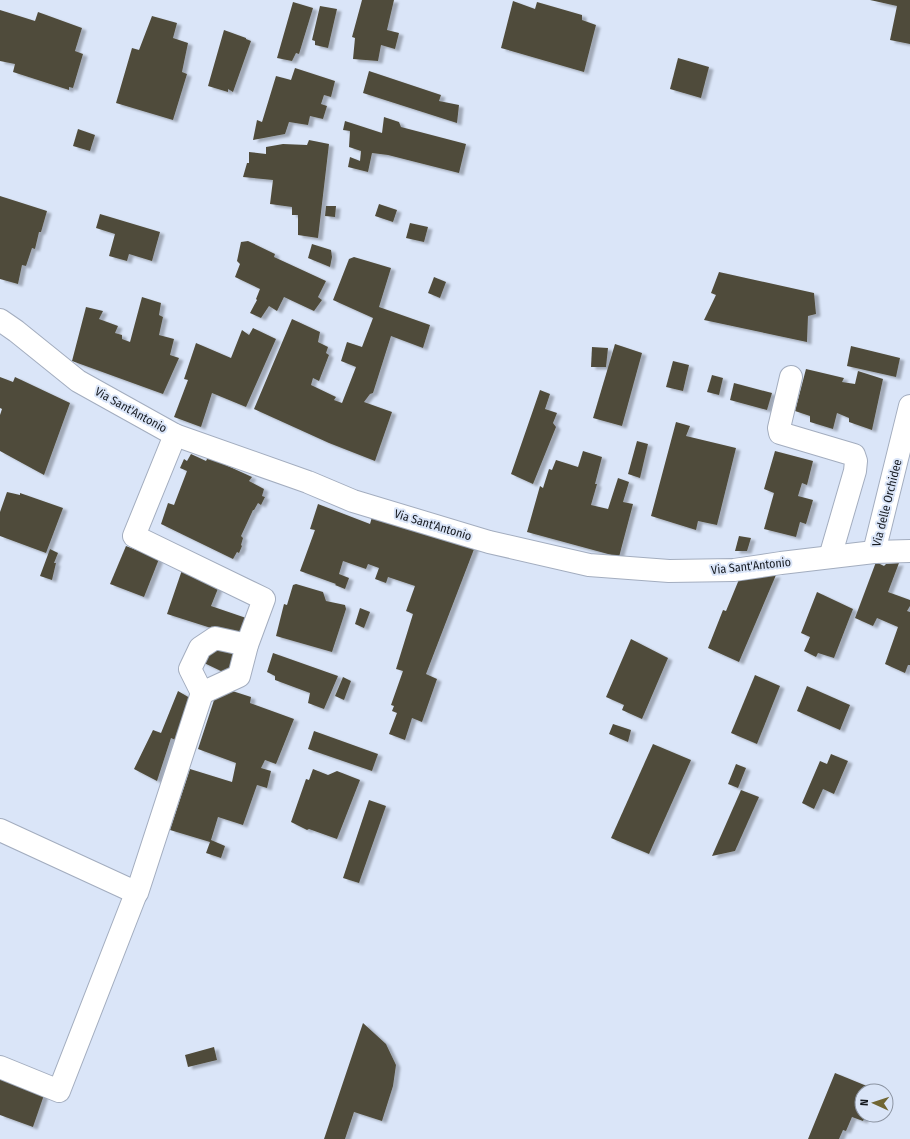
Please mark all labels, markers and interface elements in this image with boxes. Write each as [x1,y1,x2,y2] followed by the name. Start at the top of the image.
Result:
[93,384,169,436] street label: Via Sant'Antonio
[869,458,905,548] street label: Via delle Orchidee
[393,507,473,543] street label: Via Sant'Antonio
[710,555,792,577] street label: Via Sant'Antonio
[854,1083,894,1123] north arrow
[858,1099,871,1106] text: N

